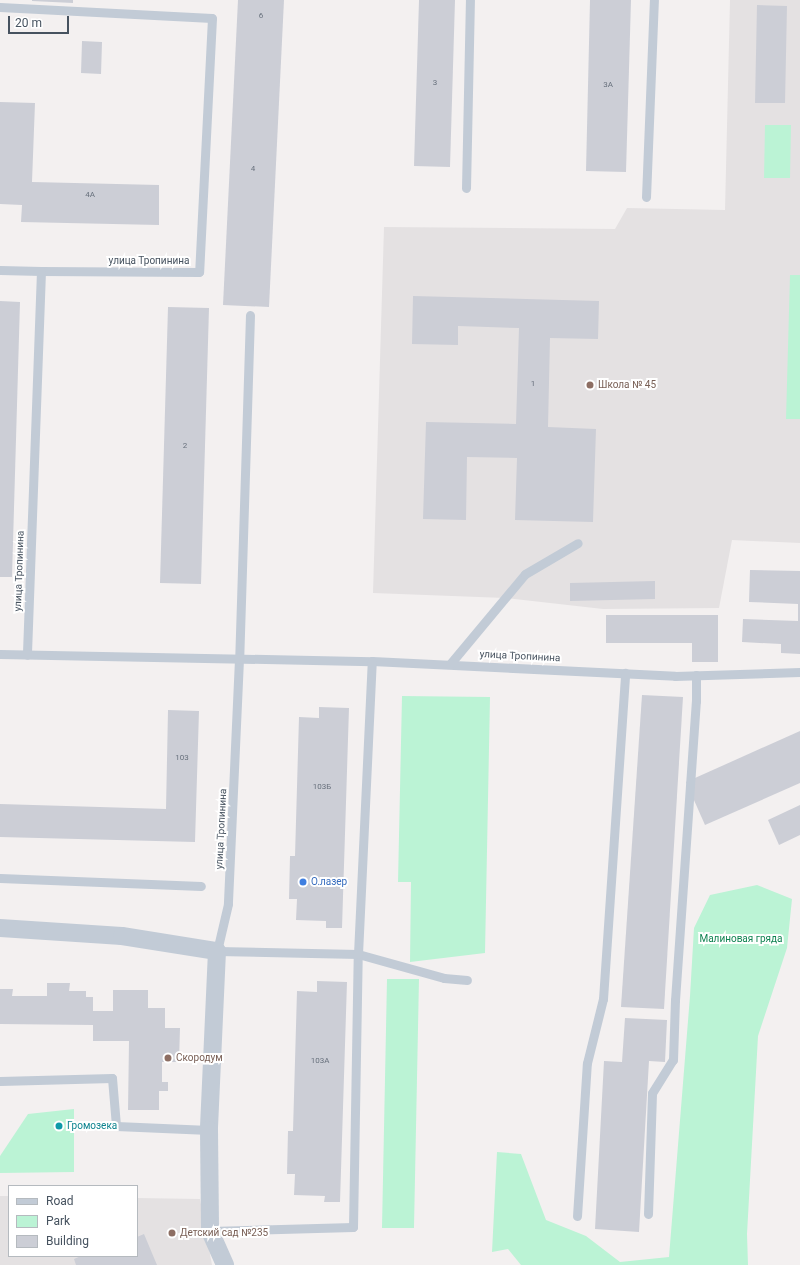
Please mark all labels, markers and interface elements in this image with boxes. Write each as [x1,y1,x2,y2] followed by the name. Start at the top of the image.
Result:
[10,8,71,34] scale bar
[259,11,263,21] house number: 6
[15,16,42,30] text: 20 m
[433,78,437,88] house number: 3
[603,80,613,90] house number: 3А
[251,164,255,174] house number: 4
[85,190,95,200] house number: 4А
[109,255,189,267] street label: улица Тропинина
[531,379,535,389] house number: 1
[598,379,656,391] place label: Школа № 45
[585,380,595,390] marker: Школа № 45
[183,441,187,451] house number: 2
[12,530,26,612] street label: улица Тропинина
[479,648,561,664] street label: улица Тропинина
[175,753,189,763] house number: 103
[313,782,331,792] house number: 103Б
[213,788,229,870] street label: улица Тропинина
[311,876,347,888] place label: О.лазер
[298,877,308,887] marker: О.лазер
[699,933,783,945] park label: Малиновая гряда
[176,1052,223,1064] place label: Скородум
[163,1053,173,1063] marker: Скородум
[311,1056,329,1066] house number: 103А
[67,1120,117,1132] place label: Громозека
[54,1121,64,1131] marker: Громозека
[8,1185,138,1257] legend
[46,1194,74,1208] text: Road
[46,1214,70,1228] text: Park
[180,1227,268,1239] place label: Детский сад №235
[167,1228,177,1238] marker: Детский сад №235
[46,1234,89,1248] text: Building

